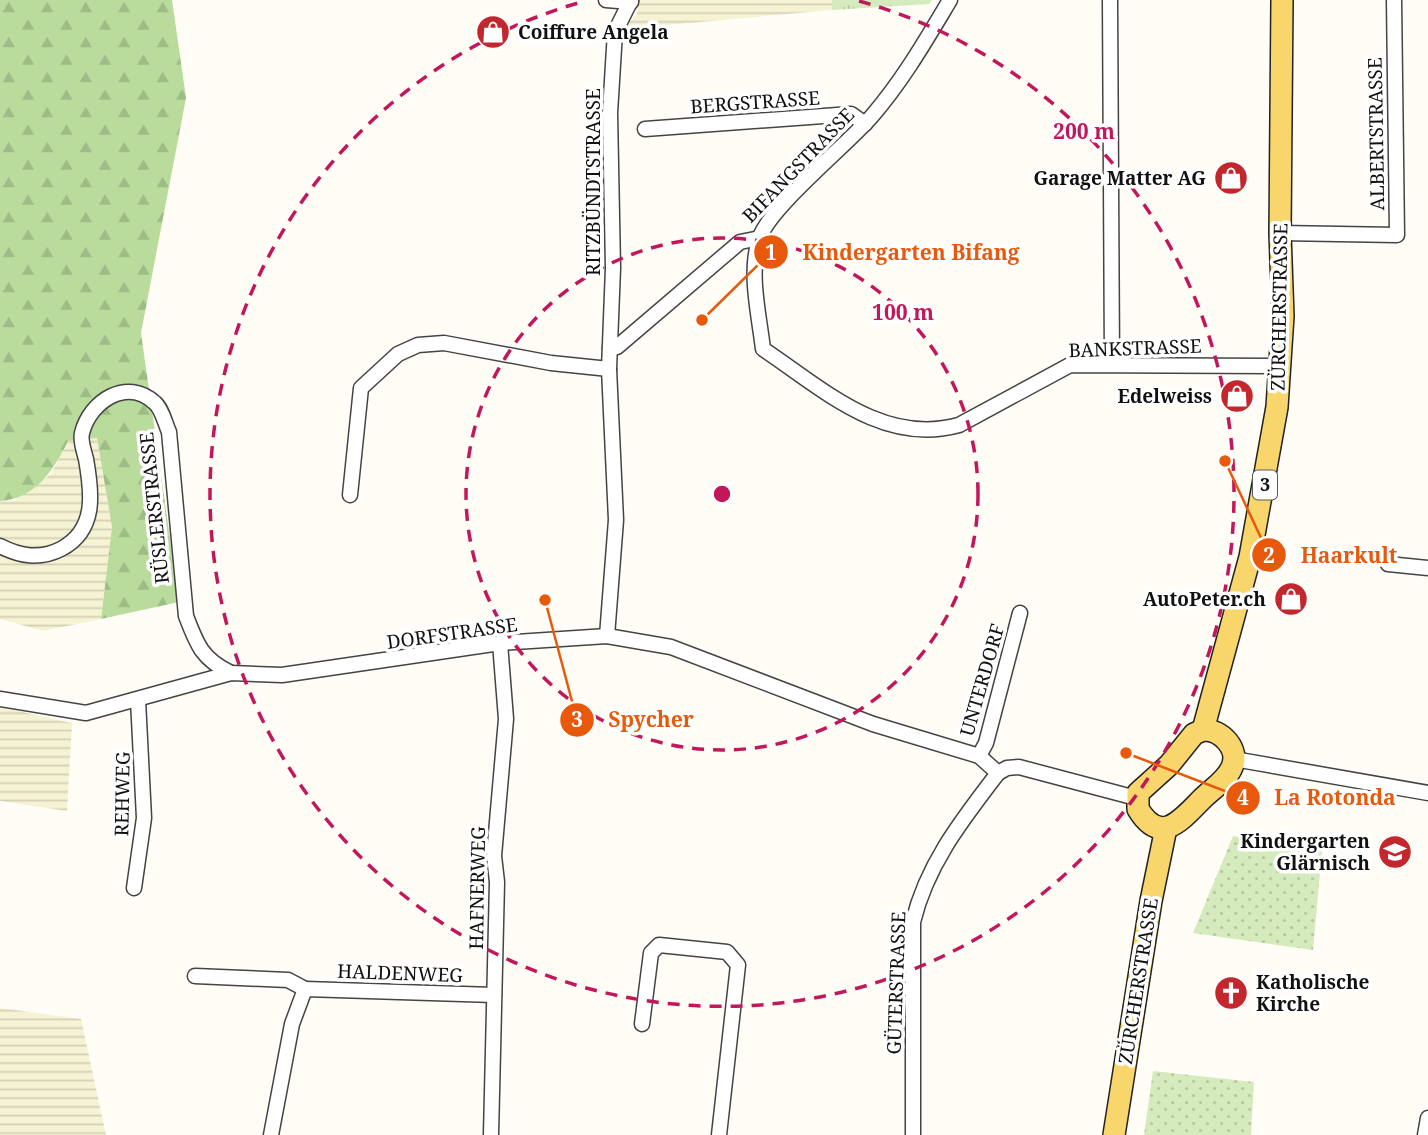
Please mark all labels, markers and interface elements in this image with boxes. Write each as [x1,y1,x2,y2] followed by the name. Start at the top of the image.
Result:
[474,13,512,51] shop icon: Coiffure Angela
[518,19,669,45] place label: Coiffure Angela
[1362,57,1390,211] street label: ALBERTSTRASSE
[689,84,821,119] street label: BERGSTRASSE
[580,88,606,276] street label: RITZBÜNDTSTRASSE
[736,102,860,228] street label: BIFANGSTRASSE
[1053,117,1115,145] text: 200 m
[1212,159,1250,197] shop icon: Garage Matter AG
[1033,165,1206,191] place label: Garage Matter AG
[1265,223,1293,391] street label: ZÜRCHERSTRASSE
[754,231,1034,273] callout: Kindergarten Bifang
[765,238,777,266] text: 1
[802,238,1020,266] text: Kindergarten Bifang
[872,298,934,326] text: 100 m
[1068,333,1202,363] street label: BANKSTRASSE
[1218,377,1256,415] shop icon: Edelweiss
[1118,383,1212,409] place label: Edelweiss
[133,431,175,585] street label: RÜSLERSTRASSE
[1253,471,1277,500] road number: 3
[710,482,734,506] centre of rings
[1252,534,1411,576] callout: Haarkult
[1263,541,1275,569] text: 2
[1301,541,1398,569] text: Haarkult
[1272,580,1310,618] shop icon: AutoPeter.ch
[1143,586,1266,612] place label: AutoPeter.ch
[385,611,519,655] street label: DORFSTRASSE
[954,621,1010,739] street label: UNTERDORF
[559,699,708,741] callout: Spycher
[571,705,583,733] text: 3
[608,705,694,733] text: Spycher
[108,751,136,837] street label: REHWEG
[1226,777,1410,819] callout: La Rotonda
[1237,783,1249,811] text: 4
[1274,783,1396,811] text: La Rotonda
[463,826,491,950] street label: HAFNERWEG
[1240,828,1370,876] place label: Kindergarten Glärnisch
[1376,833,1414,871] school or university icon: Kindergarten Glärnisch
[1112,896,1164,1066] street label: ZÜRCHERSTRASSE
[881,911,911,1055] street label: GÜTERSTRASSE
[337,958,464,988] street label: HALDENWEG
[1256,969,1370,1017] place label: Katholische Kirche
[1212,974,1250,1012] church icon: Katholische Kirche

